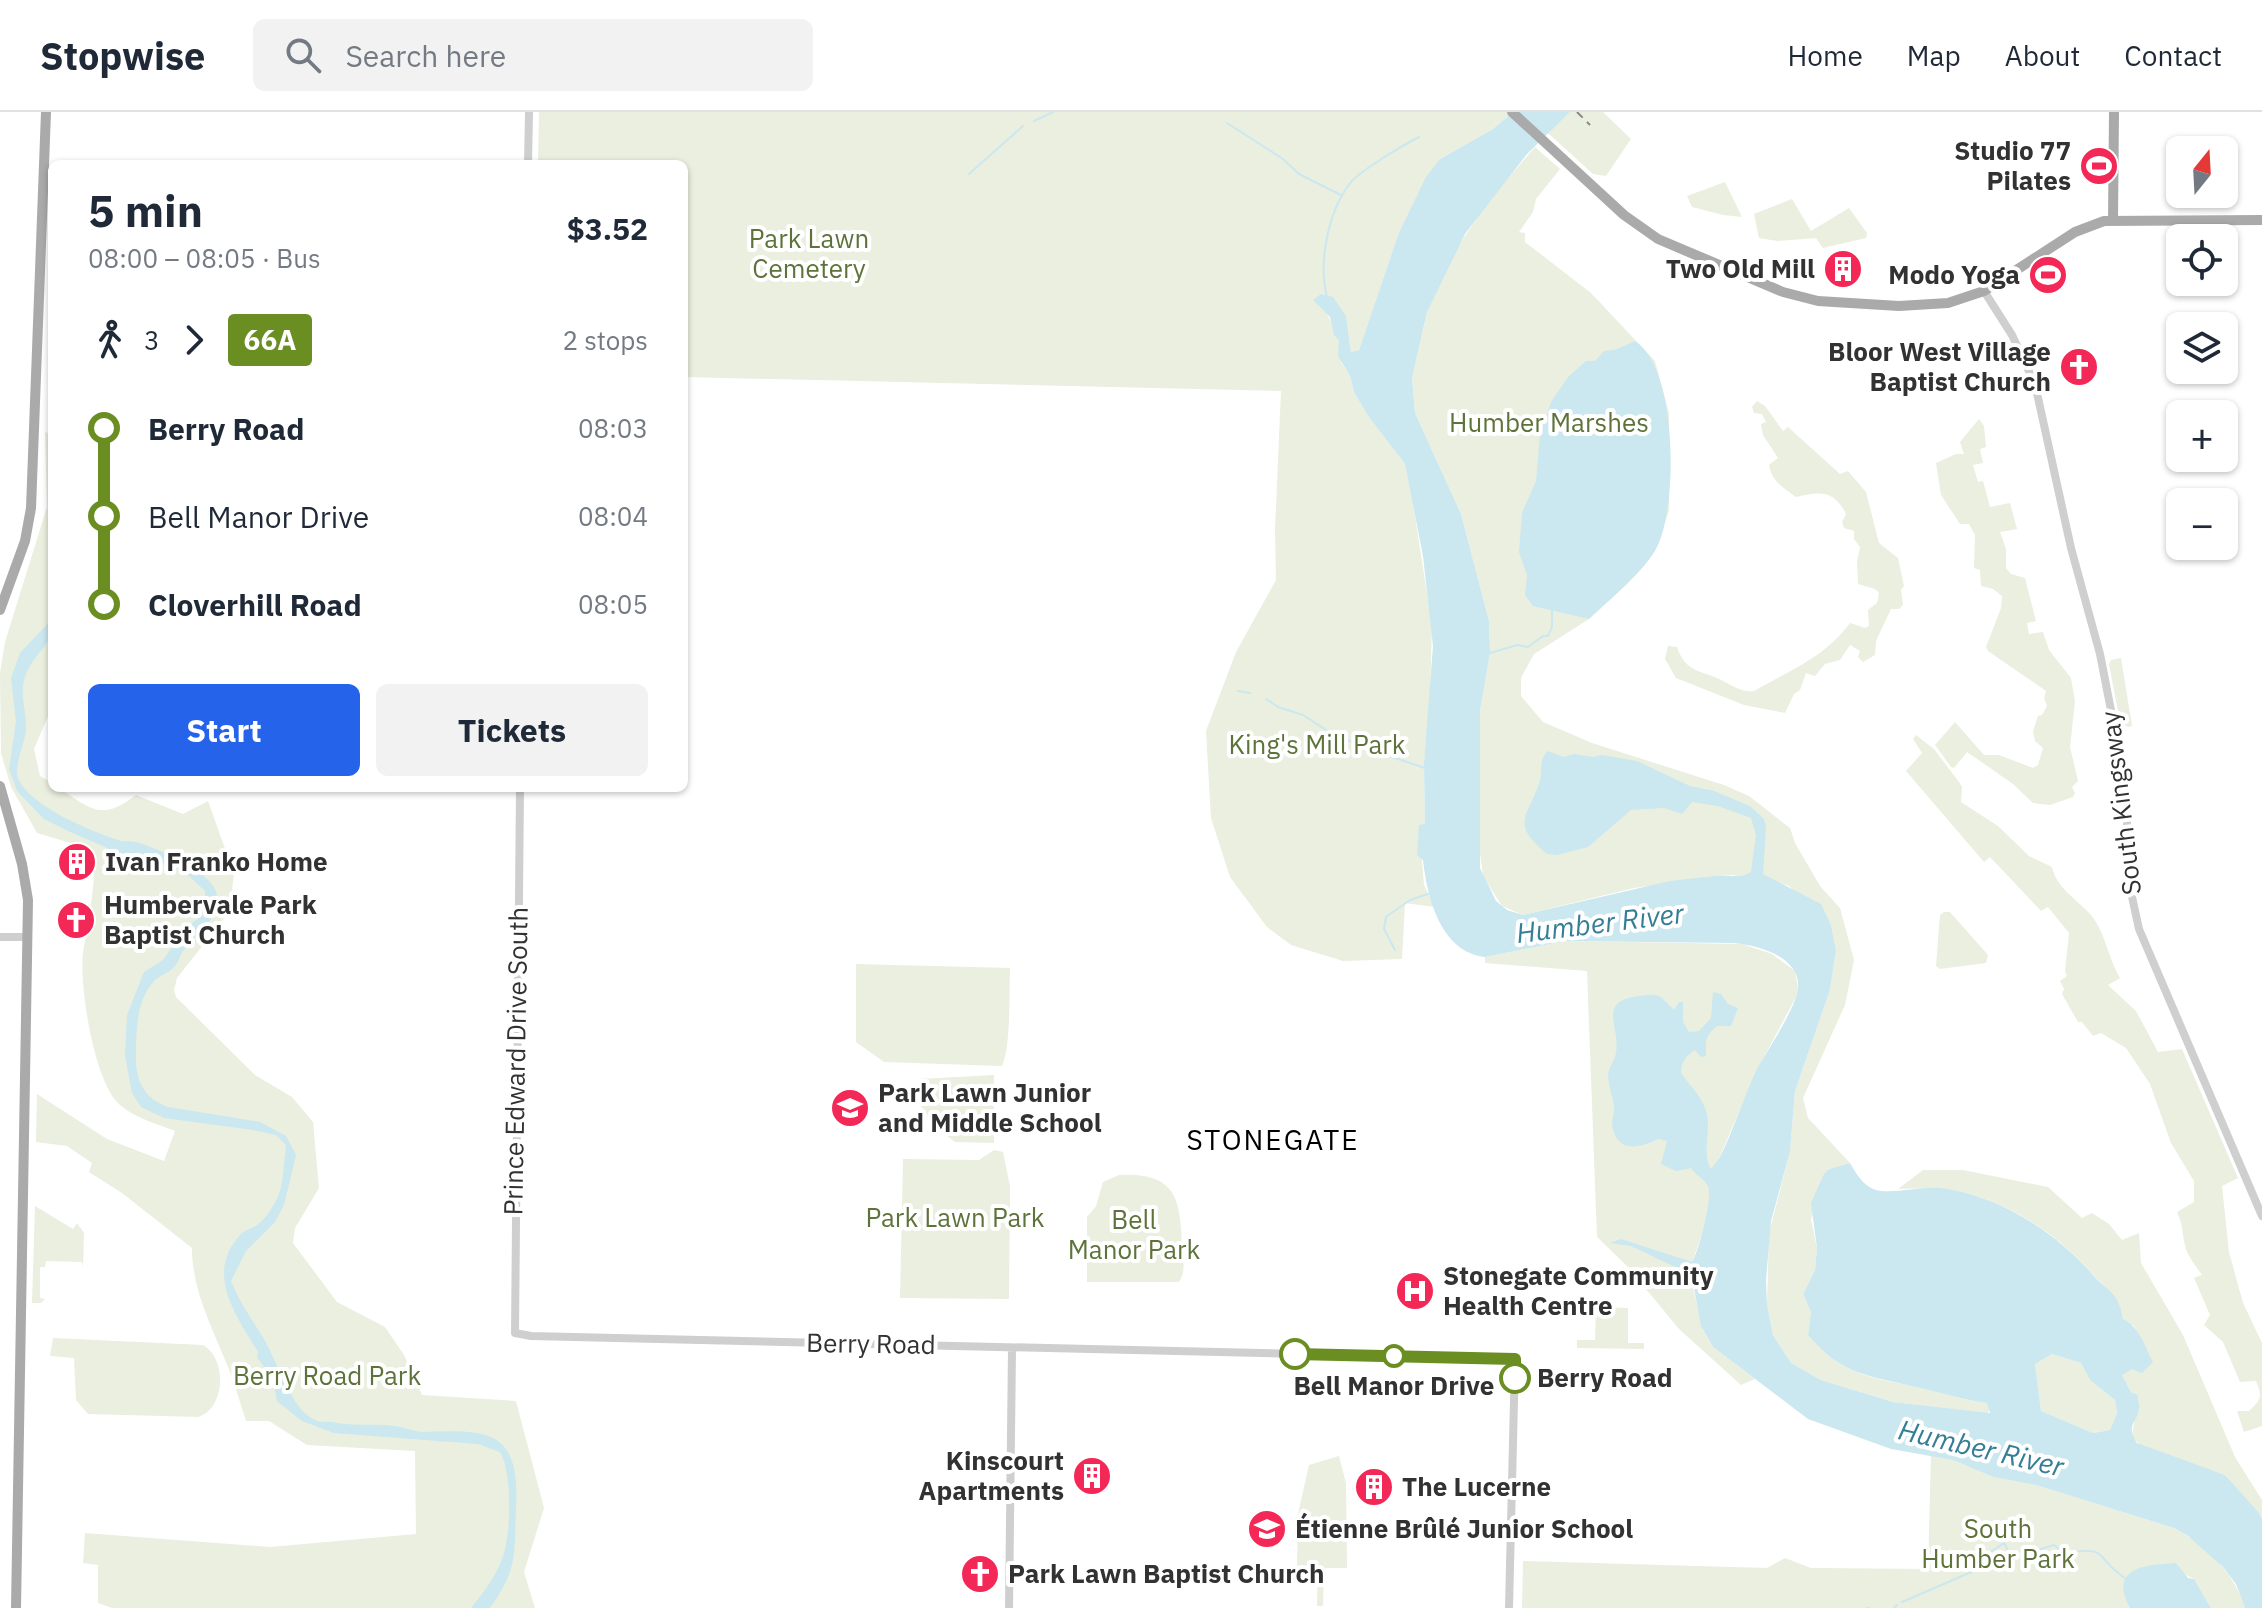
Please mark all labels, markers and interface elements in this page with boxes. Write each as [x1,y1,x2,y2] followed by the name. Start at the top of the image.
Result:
[253,19,813,91] search box
[40,31,205,80] text: Stopwise
[281,33,325,77] icon: search
[345,36,506,75] text: Search here
[1787,37,1863,74] text: Home
[1907,37,1961,74] text: Map
[2005,37,2080,74] text: About
[2124,37,2222,74] text: Contact
[1954,133,2071,197] place label: Studio 77 Pilates
[2166,136,2238,208] north arrow
[2166,136,2238,560] map controls
[2078,145,2120,187] sports icon: Studio 77 Pilates
[88,182,203,239] text: 5 min
[567,209,648,248] text: $3.52
[749,221,869,285] park label: Park Lawn Cemetery
[2166,224,2238,296] button: locate
[88,241,321,275] text: 08:00 – 08:05 · Bus
[1822,248,1864,290] building icon: Two Old Mill
[1666,251,1815,285] place label: Two Old Mill
[2027,254,2069,296] sports icon: Modo Yoga
[1888,257,2020,291] place label: Modo Yoga
[2166,312,2238,384] button: layers
[88,318,132,362] icon: walk
[172,318,216,362] icon: forward
[244,321,296,358] text: 66A
[144,323,160,357] text: 3
[562,323,648,357] text: 2 stops
[1828,334,2051,398] place label: Bloor West Village Baptist Church
[2058,346,2100,388] church icon: Bloor West Village Baptist Church
[2166,400,2238,472] button: +
[1449,405,1649,439] park label: Humber Marshes
[148,409,304,448] text: Berry Road
[578,411,648,445] text: 08:03
[2166,488,2238,560] button: −
[148,497,369,536] text: Bell Manor Drive
[578,499,648,533] text: 08:04
[148,585,362,624] text: Cloverhill Road
[578,587,648,621] text: 08:05
[88,684,360,776] button: Start
[376,684,648,776] button: Tickets
[2092,709,2148,897] street label: South Kingsway
[1228,727,1406,761] park label: King's Mill Park
[56,841,98,883] building icon: Ivan Franko Home
[105,844,328,878] place label: Ivan Franko Home
[104,887,317,951] place label: Humbervale Park Baptist Church
[1514,894,1687,951] water label: Humber River
[55,899,97,941] church icon: Humbervale Park Baptist Church
[495,906,535,1216] street label: Prince Edward Drive South
[878,1075,1102,1139] place label: Park Lawn Junior and Middle School
[829,1087,871,1129] school or university icon: Park Lawn Junior and Middle School
[1186,1121,1360,1158] district label: STONEGATE
[865,1200,1045,1234] park label: Park Lawn Park
[1068,1202,1201,1266] park label: Bell Manor Park
[1443,1258,1714,1322] place label: Stonegate Community Health Centre
[1394,1270,1436,1312] hospital icon: Stonegate Community Health Centre
[806,1325,936,1361] street label: Berry Road
[1280,1339,1310,1369] unlabelled marker
[1383,1345,1405,1367] marker: Bell Manor Drive
[233,1358,421,1392] park label: Berry Road Park
[1537,1360,1673,1394] place label: Berry Road
[1500,1363,1530,1393] marker: Berry Road
[1294,1368,1494,1402] place label: Bell Manor Drive
[1895,1411,2068,1485] water label: Humber River
[919,1443,1064,1507] place label: Kinscourt Apartments
[1071,1455,1113,1497] building icon: Kinscourt Apartments
[1353,1466,1395,1508] building icon: The Lucerne
[1402,1469,1551,1503] place label: The Lucerne
[1246,1508,1288,1550] school or university icon: Étienne Brûlé Junior School
[1295,1511,1633,1545] place label: Étienne Brûlé Junior School
[1921,1511,2075,1575] park label: South Humber Park
[959,1553,1001,1595] church icon: Park Lawn Baptist Church
[1008,1556,1325,1590] place label: Park Lawn Baptist Church

